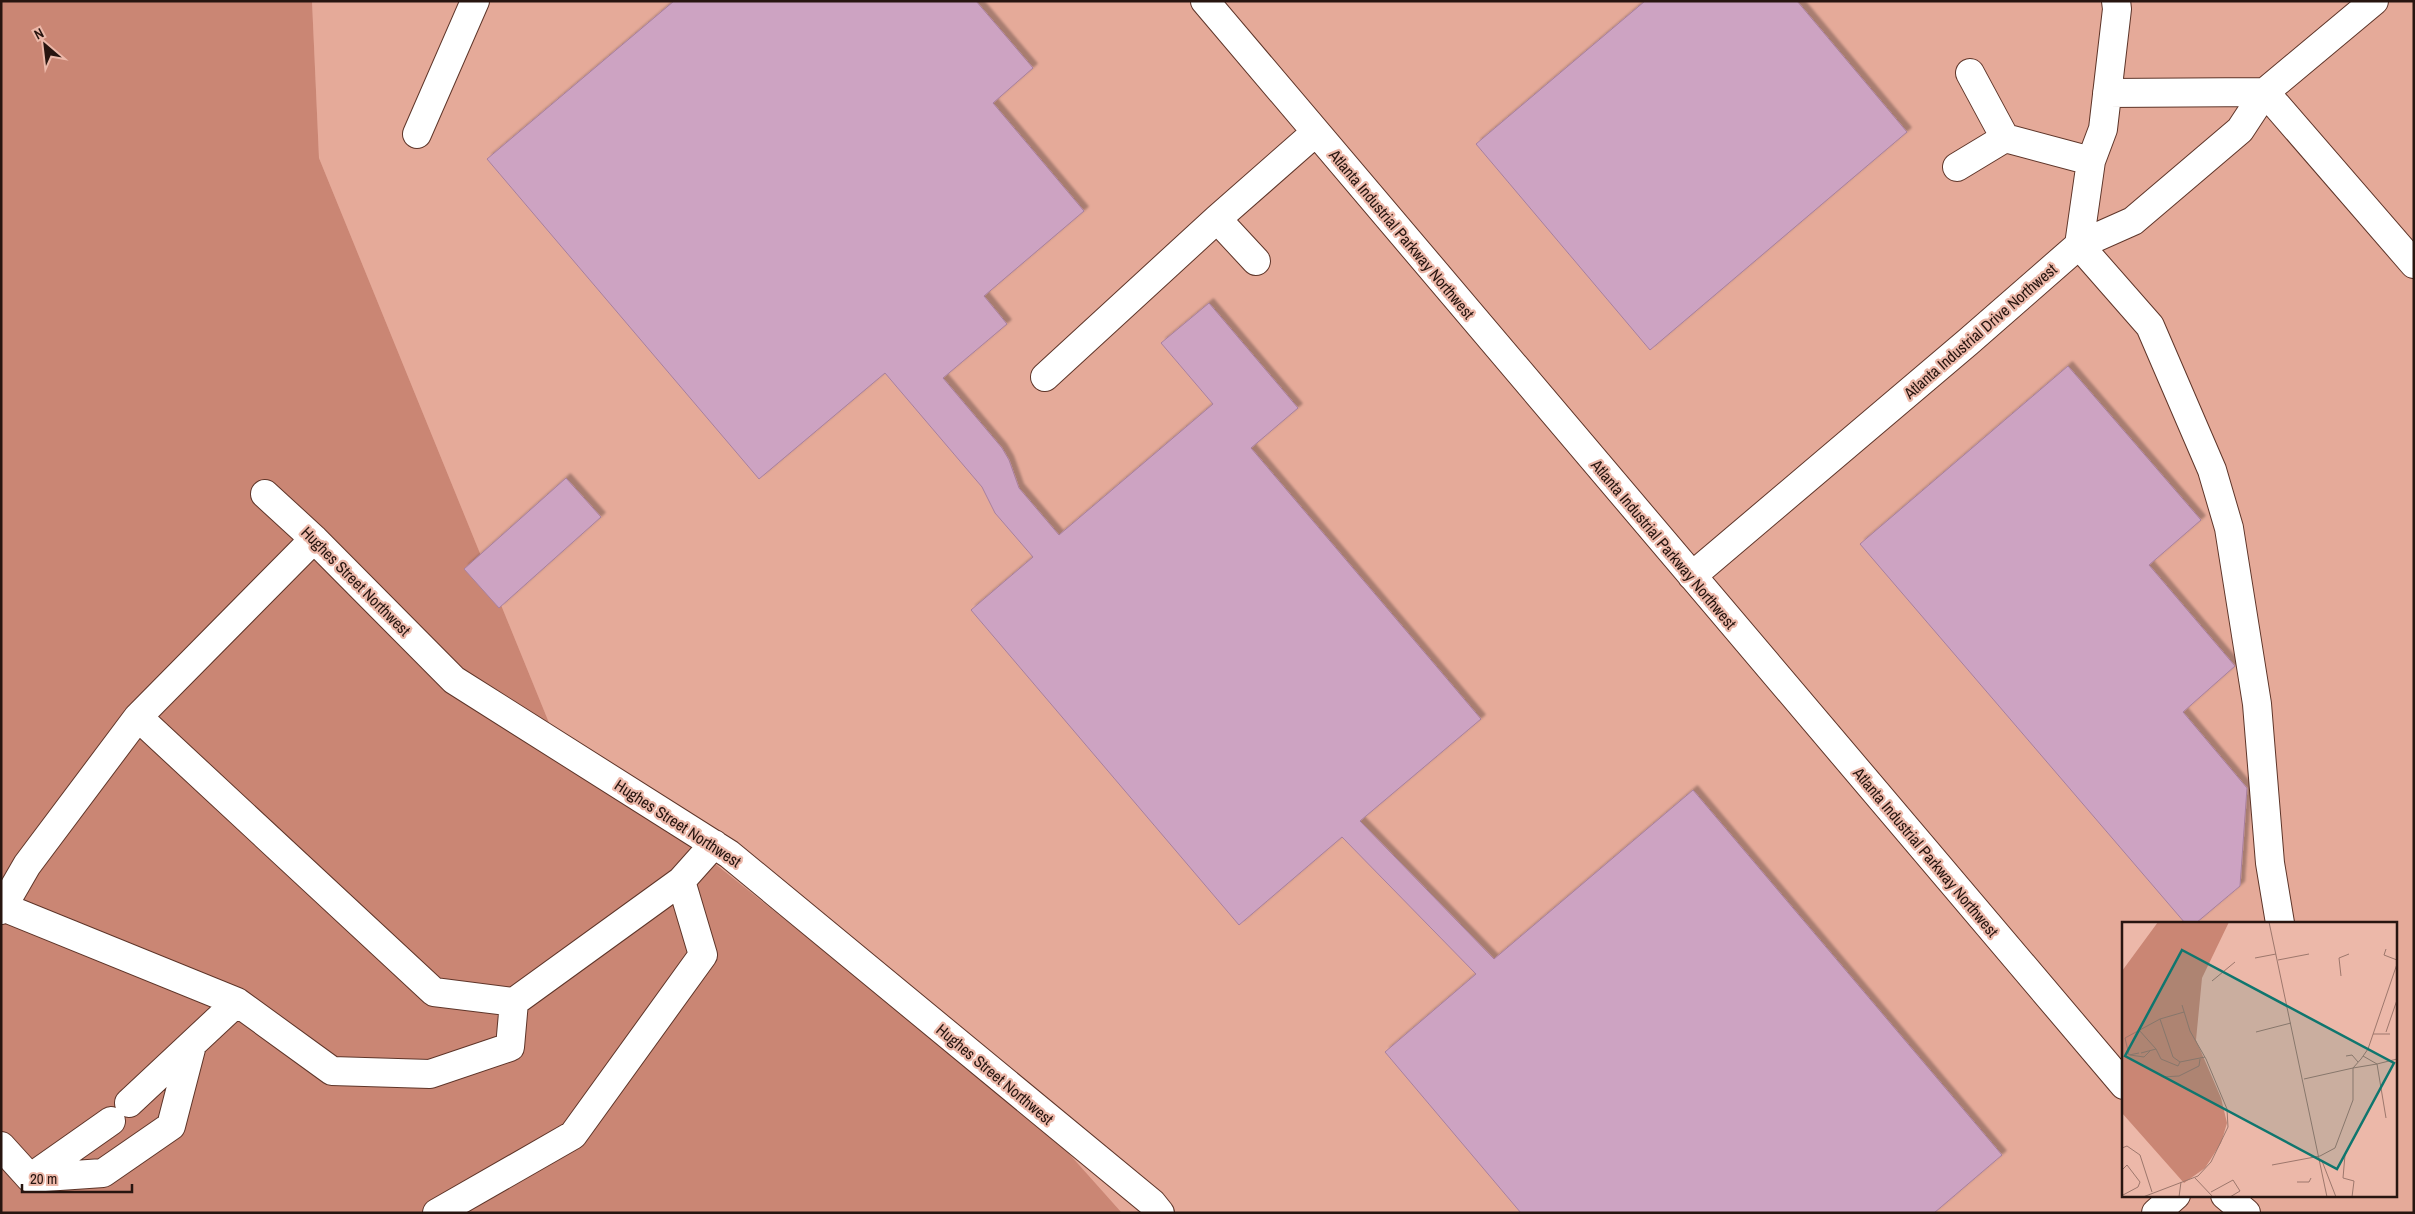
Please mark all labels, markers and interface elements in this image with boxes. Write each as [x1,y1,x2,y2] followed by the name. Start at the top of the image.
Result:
[20,20,70,70] north arrow
[31,24,47,43] text: N
[1324,144,1480,324] street label: Atlanta Industrial Parkway Northwest
[1898,258,2062,404] street label: Atlanta Industrial Drive Northwest
[1586,454,1742,634] street label: Atlanta Industrial Parkway Northwest
[296,521,416,641] street label: Hughes Street Northwest
[1848,762,2004,942] street label: Atlanta Industrial Parkway Northwest
[611,774,746,872] street label: Hughes Street Northwest
[2122,922,2398,1196] inset map
[932,1018,1058,1130] street label: Hughes Street Northwest
[22,1162,132,1194] scale bar
[30,1168,57,1189] text: 20 m

